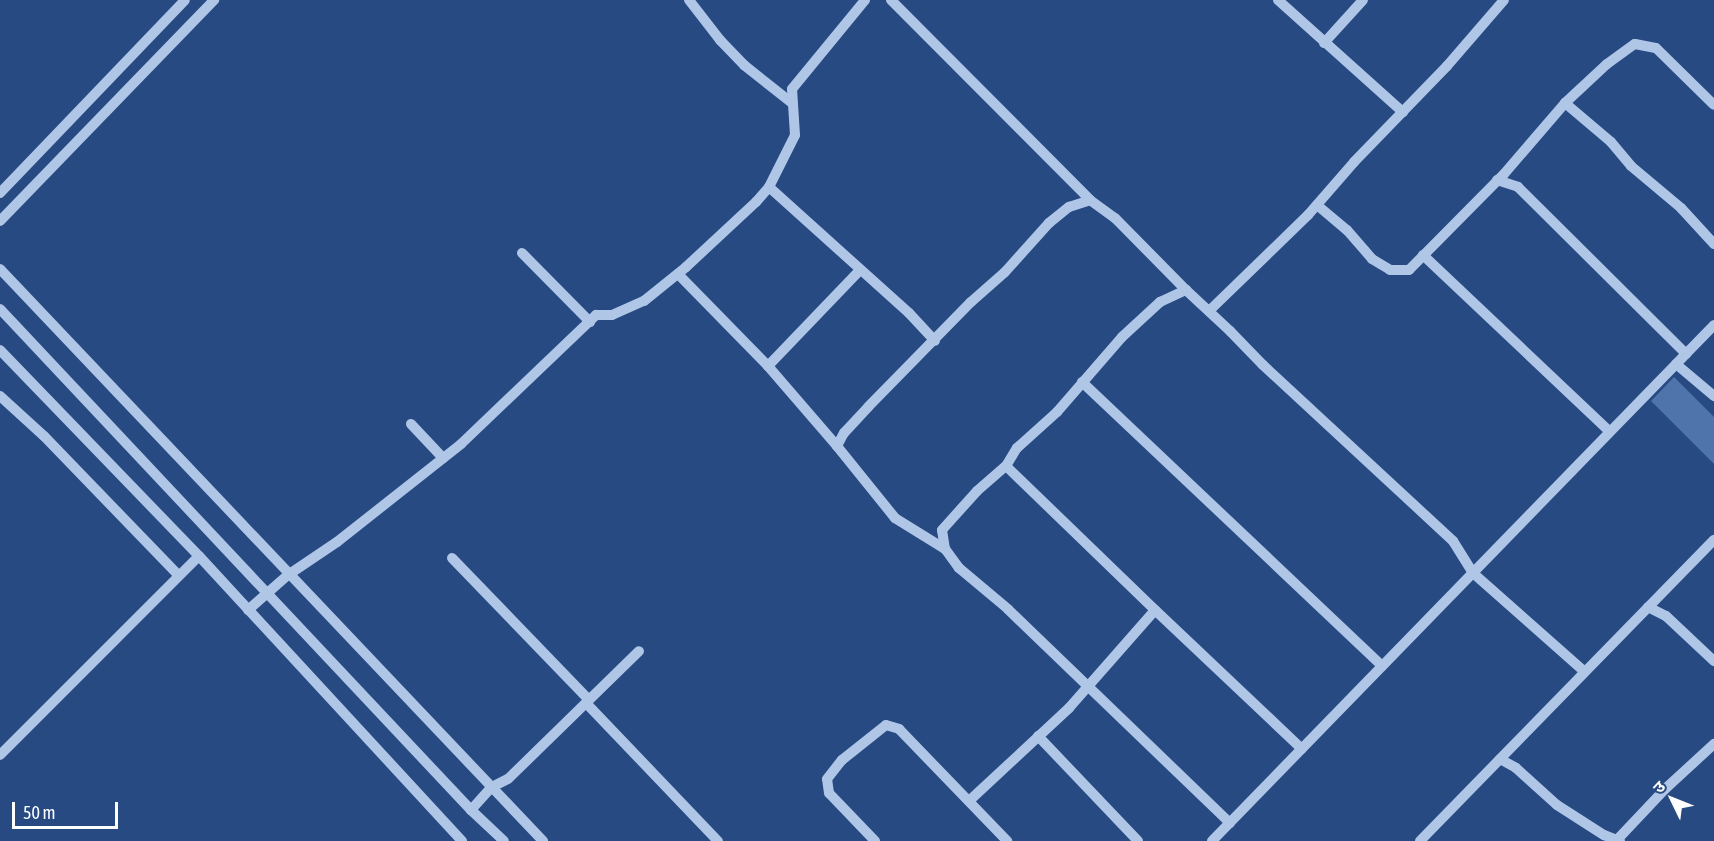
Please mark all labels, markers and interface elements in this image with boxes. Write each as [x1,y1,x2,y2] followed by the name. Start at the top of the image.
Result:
[1642,769,1702,829] north arrow
[1649,777,1669,796] text: उ
[15,790,122,828] scale bar
[23,802,55,823] text: 50 m

